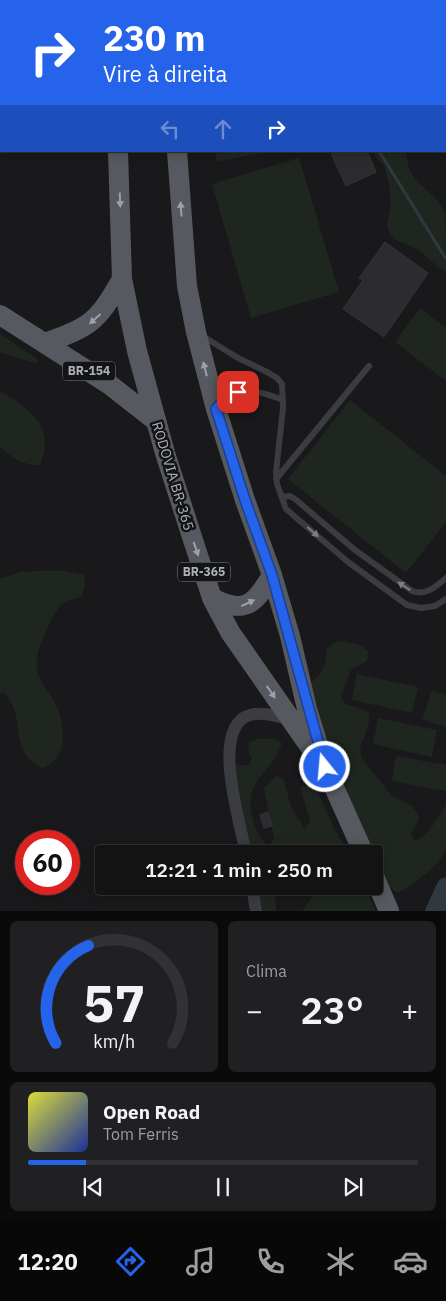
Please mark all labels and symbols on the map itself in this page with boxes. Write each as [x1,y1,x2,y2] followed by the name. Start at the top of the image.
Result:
[116,192,124,208] one-way arrow
[176,201,184,217] one-way arrow
[89,313,101,325] one-way arrow
[63,362,115,381] road number: BR-154
[201,362,209,377] one-way arrow
[217,371,259,413] pin
[148,419,198,533] street label: RODOVIA BR-365
[307,527,320,538] one-way arrow
[192,542,200,557] one-way arrow
[178,562,230,582] road number: BR-365
[397,582,411,591] one-way arrow
[240,599,255,607] one-way arrow
[266,685,276,698] one-way arrow
[298,740,350,792] position arrow
[15,830,80,895] speed limit sign: 60

